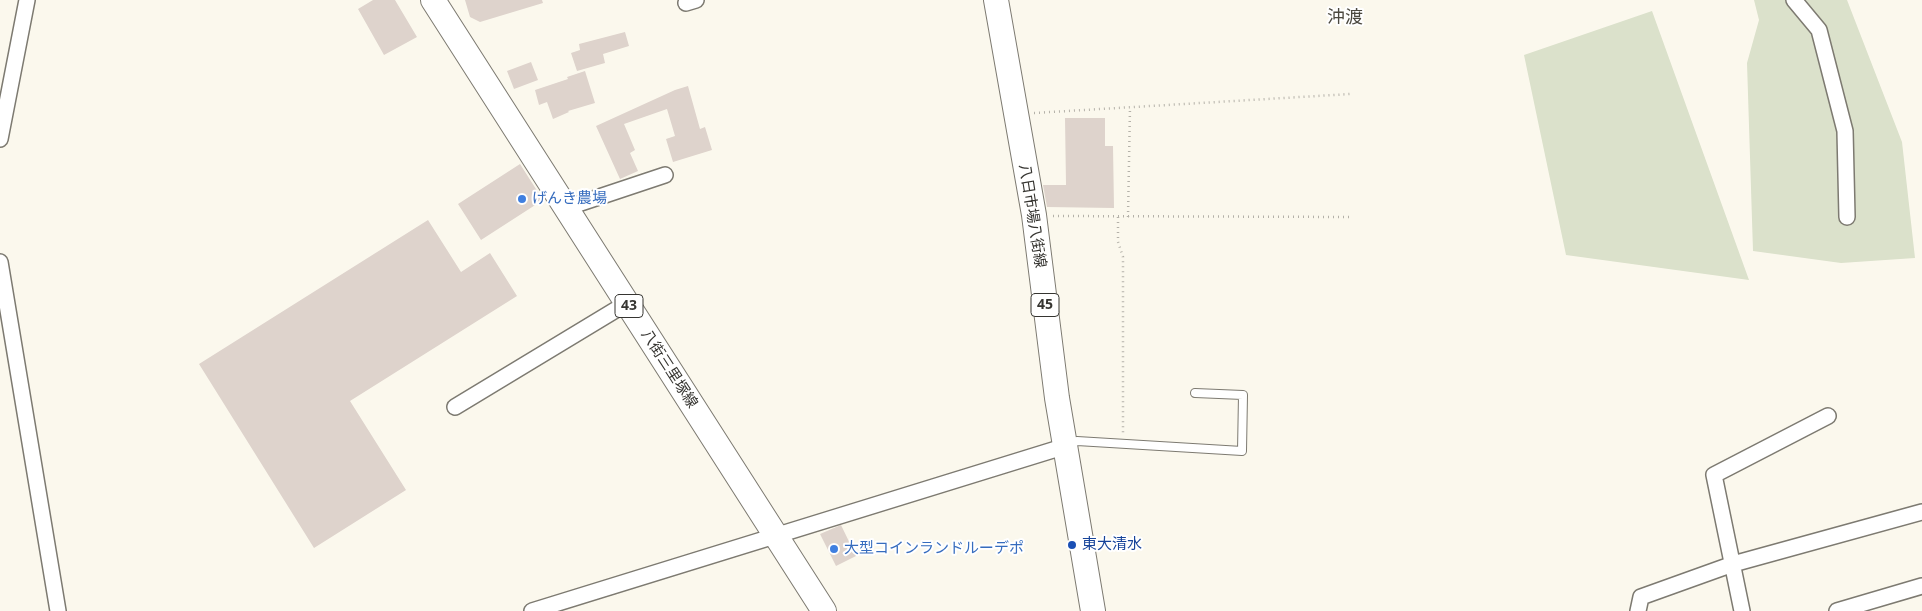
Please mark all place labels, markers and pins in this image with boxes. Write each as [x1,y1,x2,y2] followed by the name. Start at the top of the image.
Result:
[532,190,607,208] place label: げんき農場
[516,193,528,205] marker: げんき農場
[1082,536,1142,554] place label: 東大清水
[1066,539,1078,551] marker: 東大清水
[844,540,1024,558] place label: 大型コインランドルーデポ
[828,543,840,555] marker: 大型コインランドルーデポ

